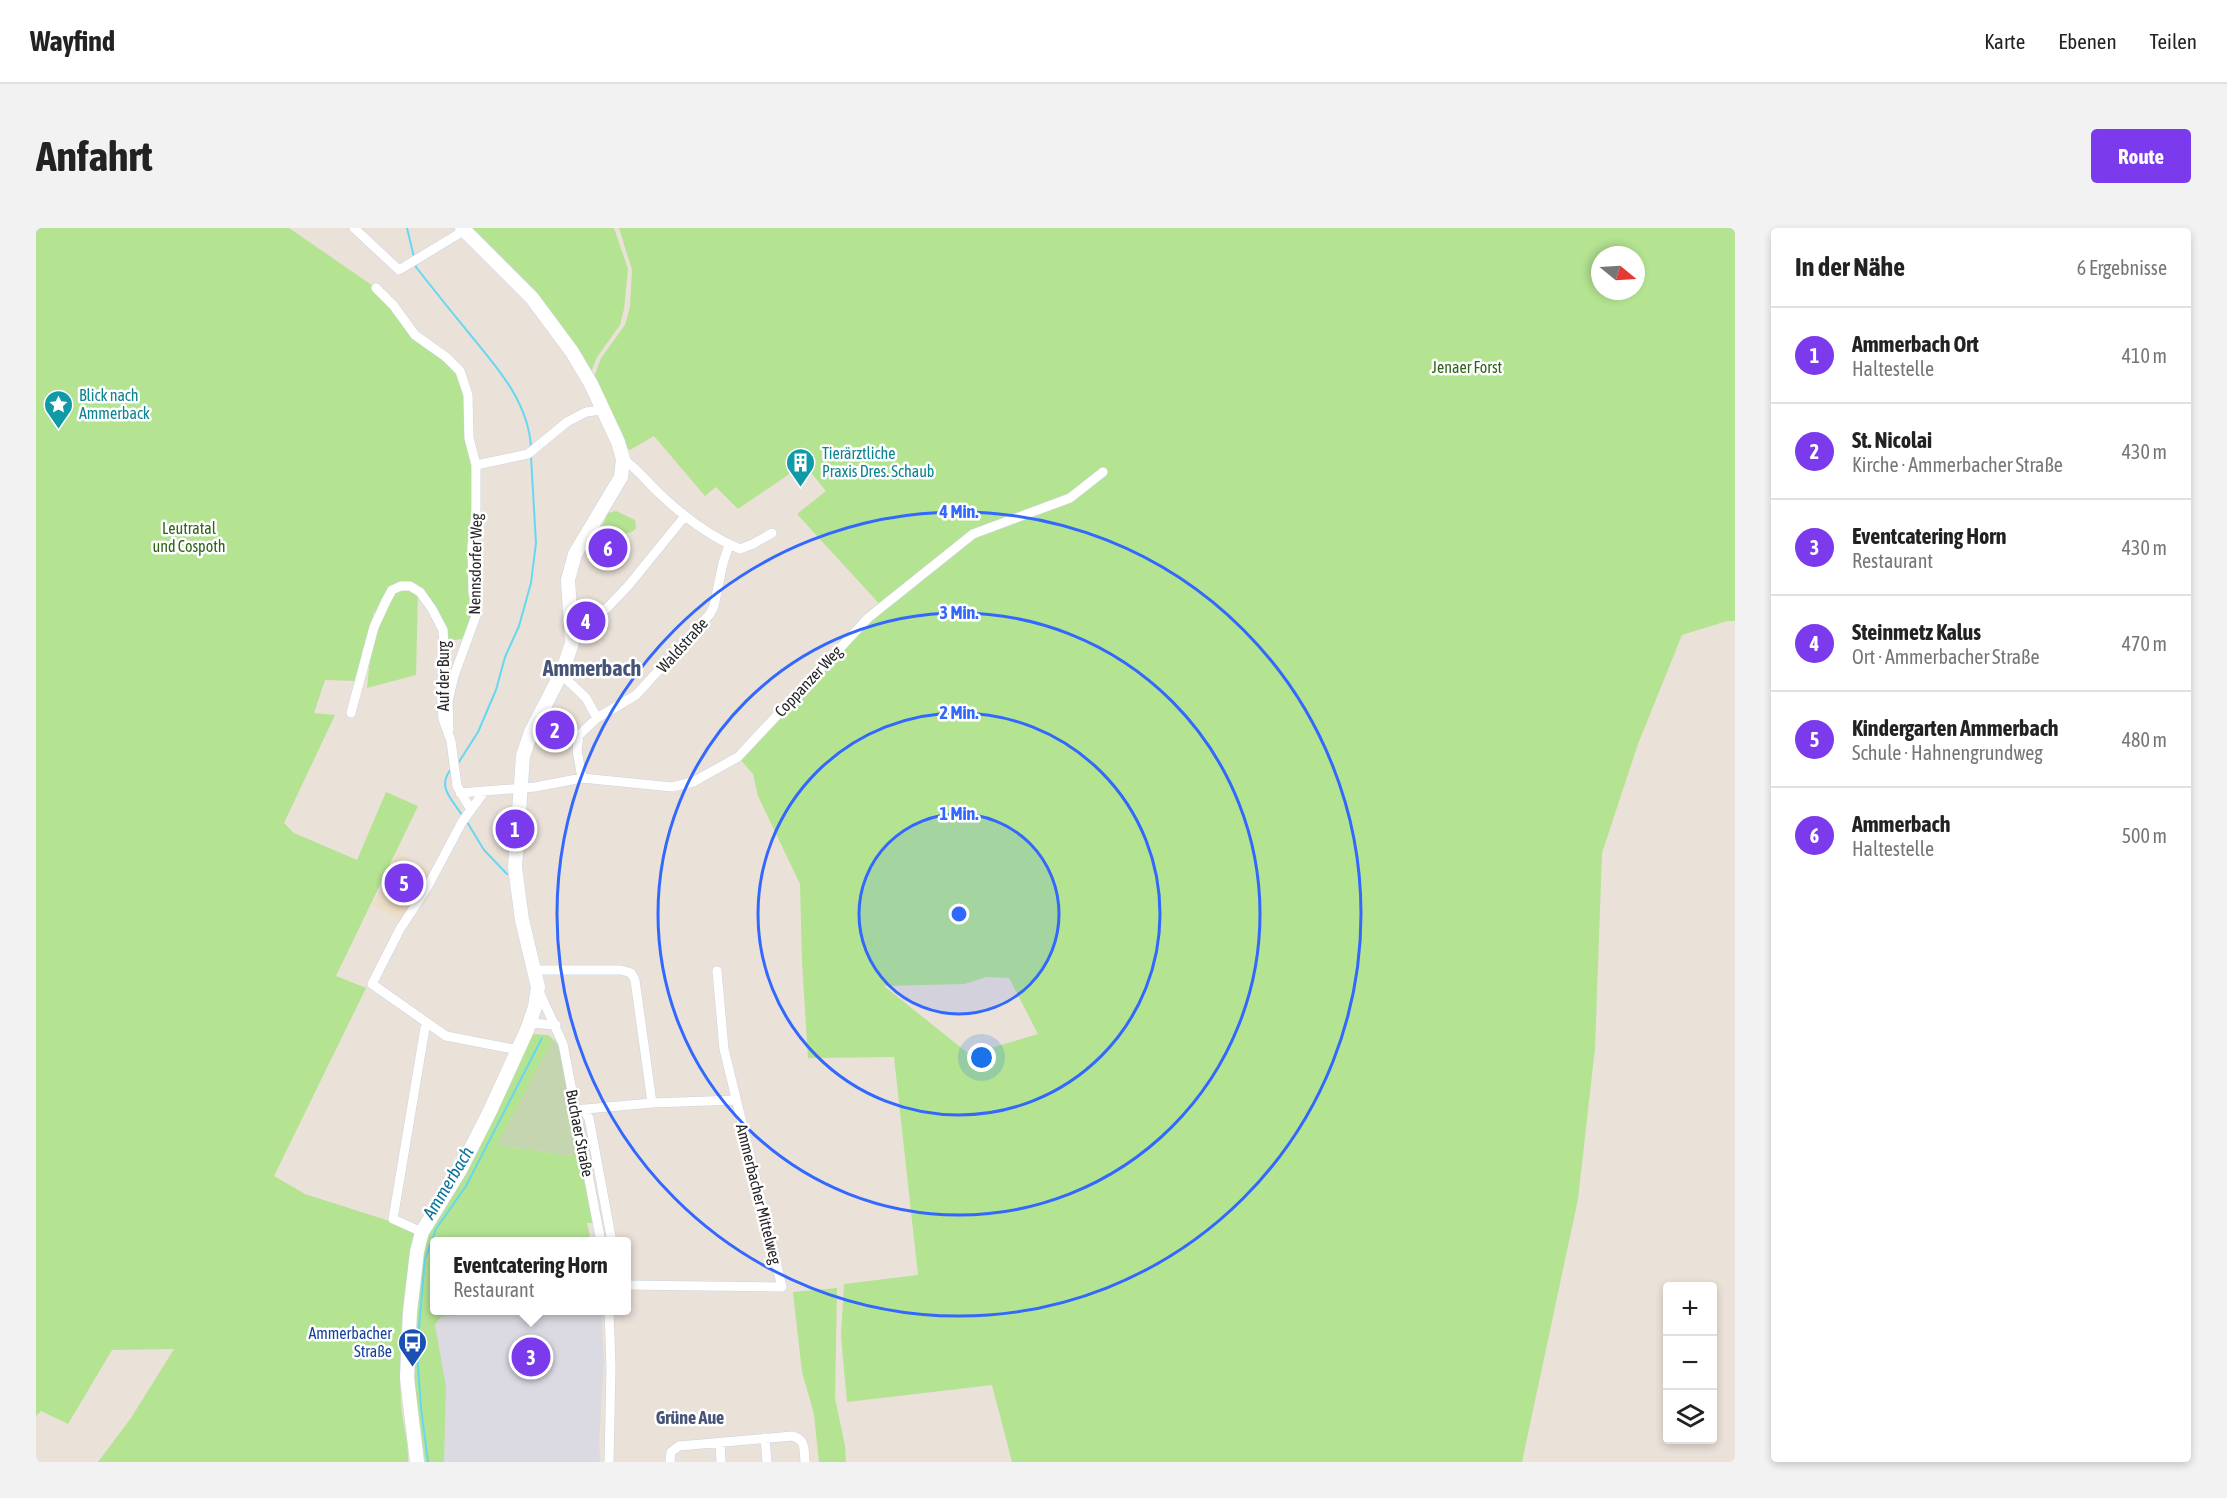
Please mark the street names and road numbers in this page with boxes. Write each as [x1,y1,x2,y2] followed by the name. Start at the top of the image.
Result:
[465,513,486,615] street label: Nennsdorfer Weg
[653,614,711,676] street label: Waldstraße
[434,641,453,711] street label: Auf der Burg
[771,642,846,721] street label: Coppanzer Weg
[563,1088,597,1178] street label: Buchaer Straße
[732,1122,785,1266] street label: Ammerbacher Mittelweg

